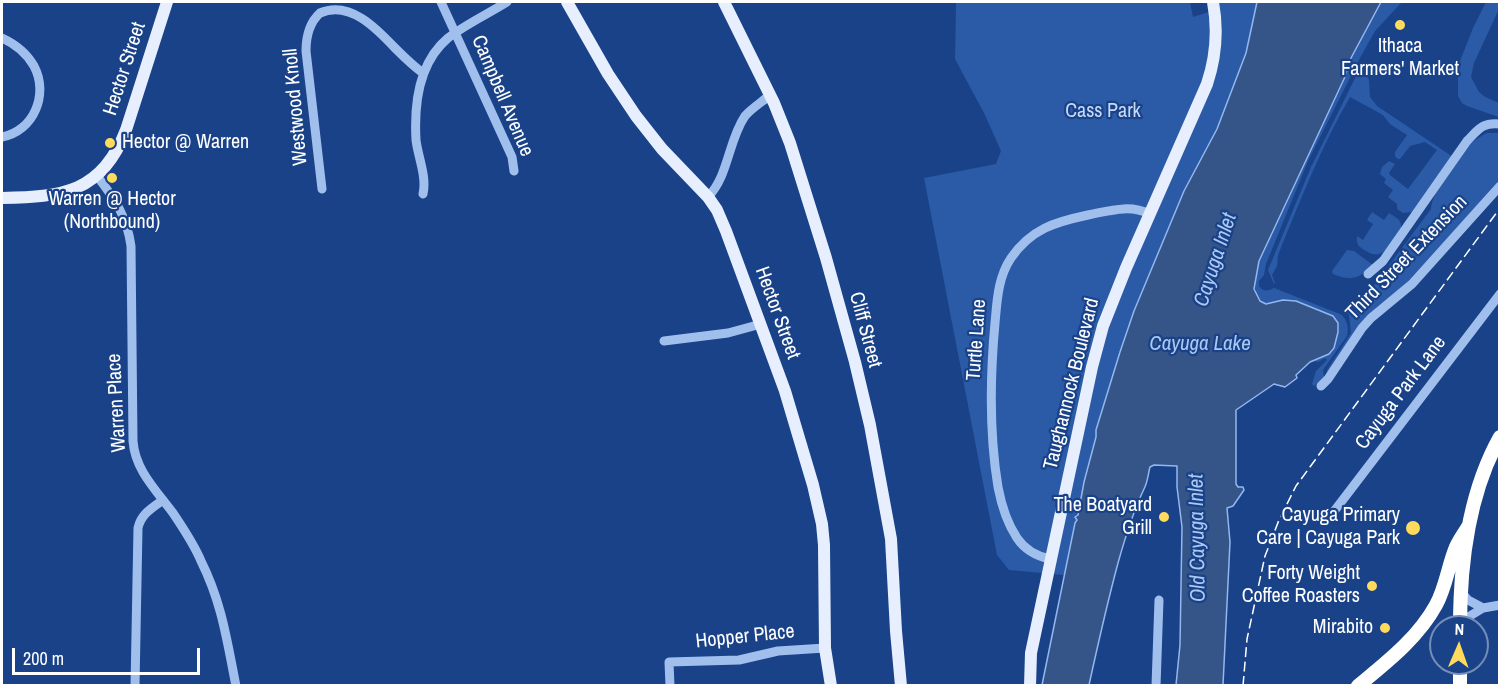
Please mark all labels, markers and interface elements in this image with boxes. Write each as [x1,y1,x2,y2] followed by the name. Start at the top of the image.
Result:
[1393,18,1407,32] marker: Ithaca Farmers' Market
[99,19,151,119] street label: Hector Street
[466,32,538,160] street label: Campbell Avenue
[1341,35,1459,82] place label: Ithaca Farmers' Market
[279,48,313,166] street label: Westwood Knoll
[1065,100,1141,124] park label: Cass Park
[122,131,249,155] place label: Hector @ Warren
[103,136,117,150] marker: Hector @ Warren
[105,171,119,185] marker: Warren @ Hector (Northbound)
[48,188,176,235] place label: Warren @ Hector (Northbound)
[1341,191,1473,325] street label: Third Street Extension
[1189,210,1243,310] water label: Cayuga Inlet
[749,263,805,363] street label: Hector Street
[843,290,887,370] street label: Cliff Street
[1039,296,1105,472] street label: Taughannock Boulevard
[962,298,992,382] street label: Turtle Lane
[1149,331,1251,357] water label: Cayuga Lake
[1351,332,1451,454] street label: Cayuga Park Lane
[102,353,132,453] street label: Warren Place
[1184,474,1212,602] water label: Old Cayuga Inlet
[1054,494,1152,541] place label: The Boatyard Grill
[1256,504,1400,551] place label: Cayuga Primary Care | Cayuga Park
[1157,510,1171,524] marker: The Boatyard Grill
[1404,519,1422,537] marker: Cayuga Primary Care | Cayuga Park
[1242,562,1360,609] place label: Forty Weight Coffee Roasters
[1365,579,1379,593] marker: Forty Weight Coffee Roasters
[1429,615,1489,675] north arrow
[1313,616,1373,640] place label: Mirabito
[1454,618,1465,640] text: N
[694,620,796,654] street label: Hopper Place
[1378,621,1392,635] marker: Mirabito
[15,636,202,674] scale bar
[23,646,64,671] text: 200 m

